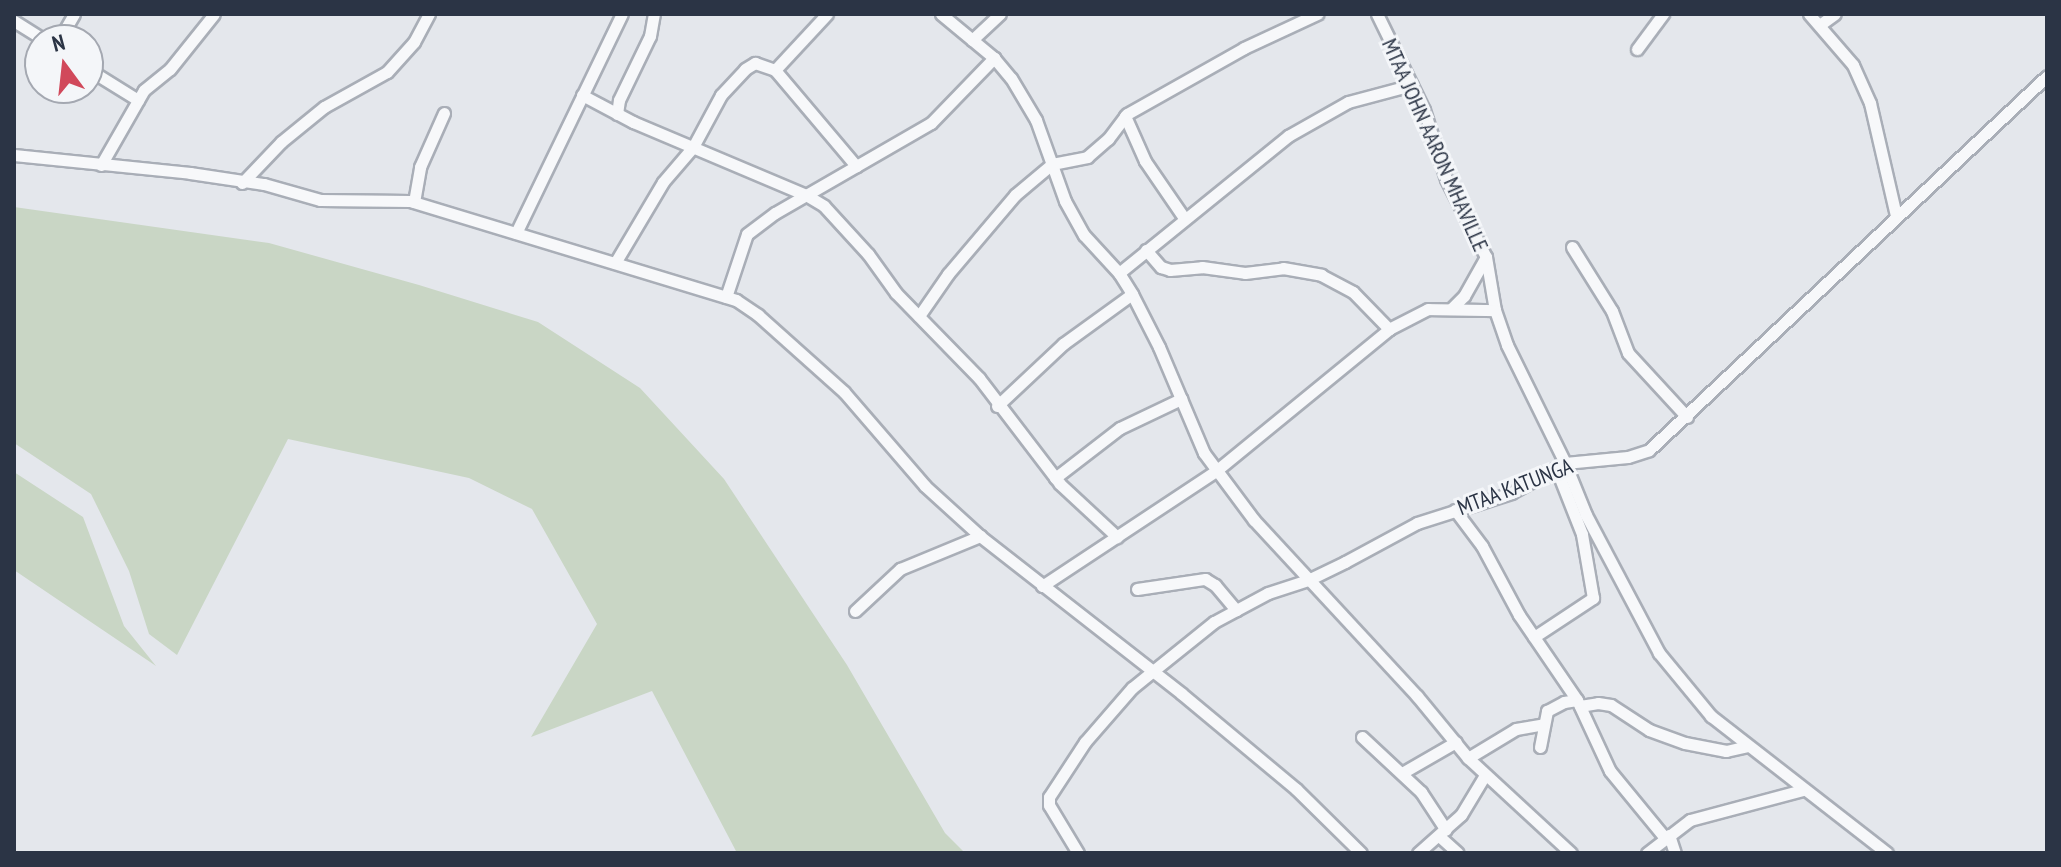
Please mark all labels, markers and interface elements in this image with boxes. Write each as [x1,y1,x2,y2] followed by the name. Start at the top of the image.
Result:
[24,24,104,104] north arrow
[49,28,68,58] text: N
[1376,34,1494,256] street label: MTAA JOHN AARON MHAVILLE
[1453,453,1577,521] street label: MTAA KATUNGA

